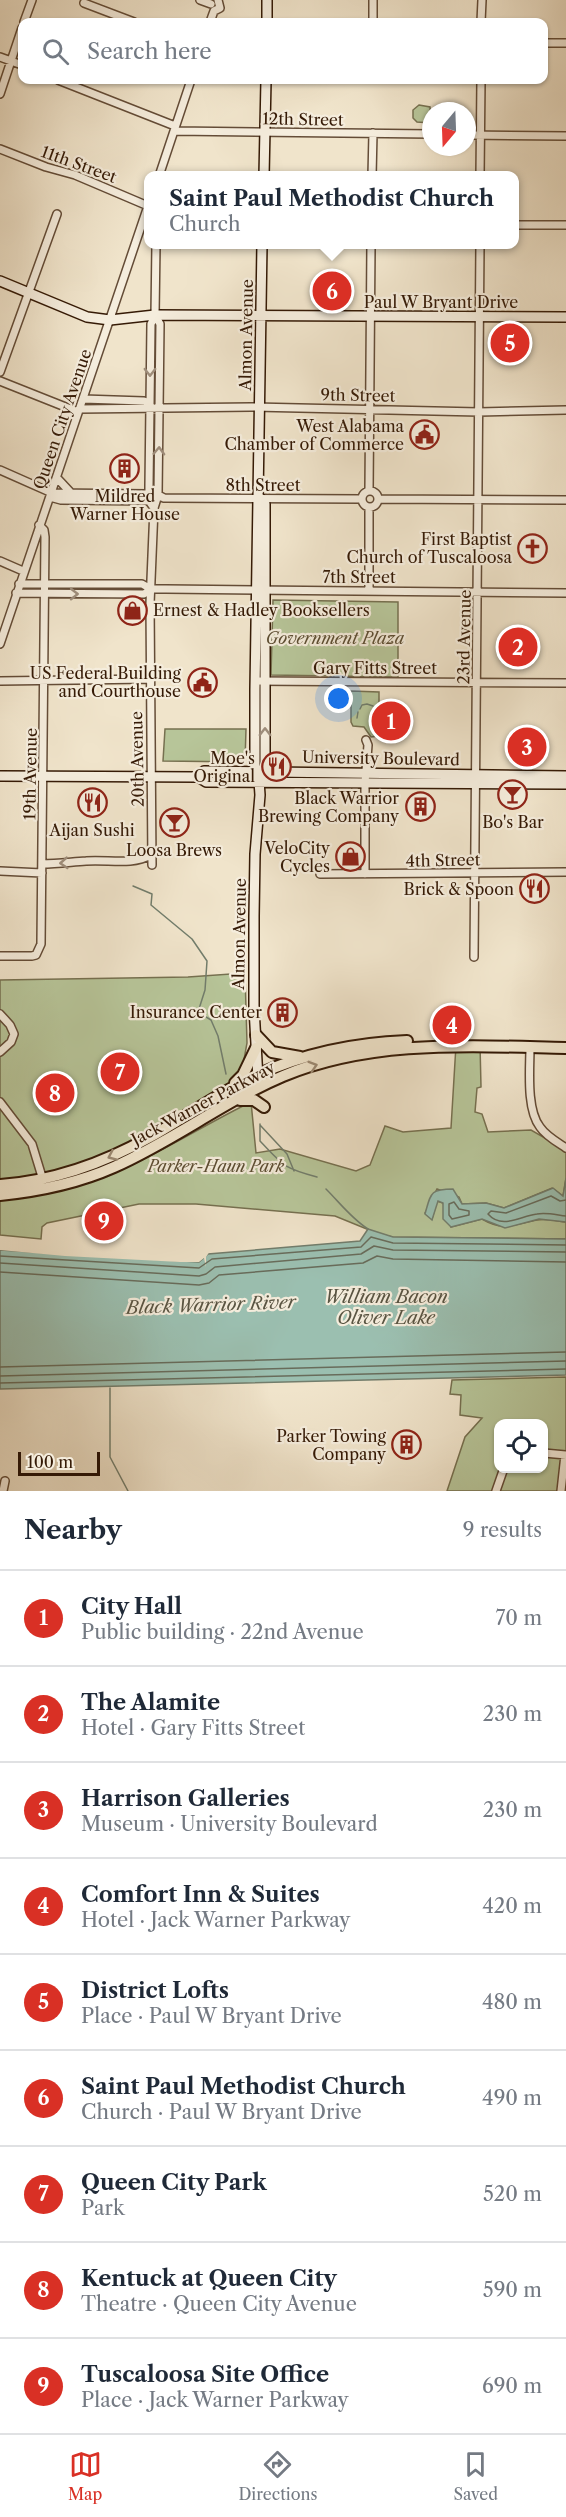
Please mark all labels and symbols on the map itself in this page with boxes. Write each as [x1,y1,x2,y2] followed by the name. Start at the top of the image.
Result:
[422,102,476,156] north arrow
[262,108,344,130] street label: 12th Street
[39,141,120,187] street label: 11th Street
[312,268,352,314] pin: 6
[235,279,257,392] street label: Almon Avenue
[364,292,518,312] street label: Paul W Bryant Drive
[490,320,530,366] pin: 5
[29,346,95,492] street label: Queen City Avenue
[144,368,156,377] one-way arrow
[321,384,396,406] street label: 9th Street
[224,416,405,454] place label: West Alabama Chamber of Commerce
[409,419,441,451] public building icon: West Alabama Chamber of Commerce
[152,446,165,455] one-way arrow
[109,452,141,484] building icon: Mildred Warner House
[226,475,301,495] street label: 8th Street
[69,486,180,524] place label: Mildred Warner House
[346,529,513,567] place label: First Baptist Church of Tuscaloosa
[517,532,549,564] church icon: First Baptist Church of Tuscaloosa
[322,567,396,587] street label: 7th Street
[70,588,79,600] one-way arrow
[453,589,475,685] street label: 23rd Avenue
[116,594,148,626] shop icon: Ernest & Hadley Booksellers
[153,600,370,620] place label: Ernest & Hadley Booksellers
[498,624,538,670] pin: 2
[266,628,405,648] park label: Government Plaza
[313,658,437,678] street label: Gary Fitts Street
[30,663,182,701] place label: US Federal Building and Courthouse
[186,666,218,698] public building icon: US Federal Building and Courthouse
[324,684,353,713] your location
[372,698,410,744] pin: 1
[126,711,148,807] street label: 20th Avenue
[508,724,546,770] pin: 3
[259,727,271,736] one-way arrow
[19,728,41,820] street label: 19th Avenue
[302,747,460,769] street label: University Boulevard
[194,748,255,786] place label: Moe's Original
[260,751,292,783] restaurant icon: Moe's Original
[497,778,529,810] bar icon: Bo's Bar
[76,786,108,818] restaurant icon: Aijan Sushi
[258,788,400,826] place label: Black Warrior Brewing Company
[404,791,436,823] building icon: Black Warrior Brewing Company
[158,806,190,838] bar icon: Loosa Brews
[482,812,544,832] place label: Bo's Bar
[48,820,135,840] place label: Aijan Sushi
[264,838,331,876] place label: VeloCity Cycles
[126,840,222,860] place label: Loosa Brews
[335,841,367,873] shop icon: VeloCity Cycles
[406,849,481,871] street label: 4th Street
[60,857,69,870] one-way arrow
[519,873,551,905] restaurant icon: Brick & Spoon
[228,878,250,991] street label: Almon Avenue
[404,879,514,899] place label: Brick & Spoon
[267,996,299,1028] building icon: Insurance Center
[130,1002,262,1022] place label: Insurance Center
[432,1002,472,1048] pin: 4
[100,1050,140,1094] pin: 7
[125,1056,279,1151] street label: Jack Warner Parkway
[307,1061,318,1073] one-way arrow
[36,1070,74,1116] pin: 8
[107,1149,118,1161] one-way arrow
[146,1156,285,1176] park label: Parker-Haun Park
[84,1198,124,1244] pin: 9
[324,1286,448,1329] water label: William Bacon Oliver Lake
[124,1291,298,1319] water label: Black Warrior River
[276,1426,387,1464] place label: Parker Towing Company
[391,1429,423,1461] building icon: Parker Towing Company
[18,1449,100,1476] scale bar

